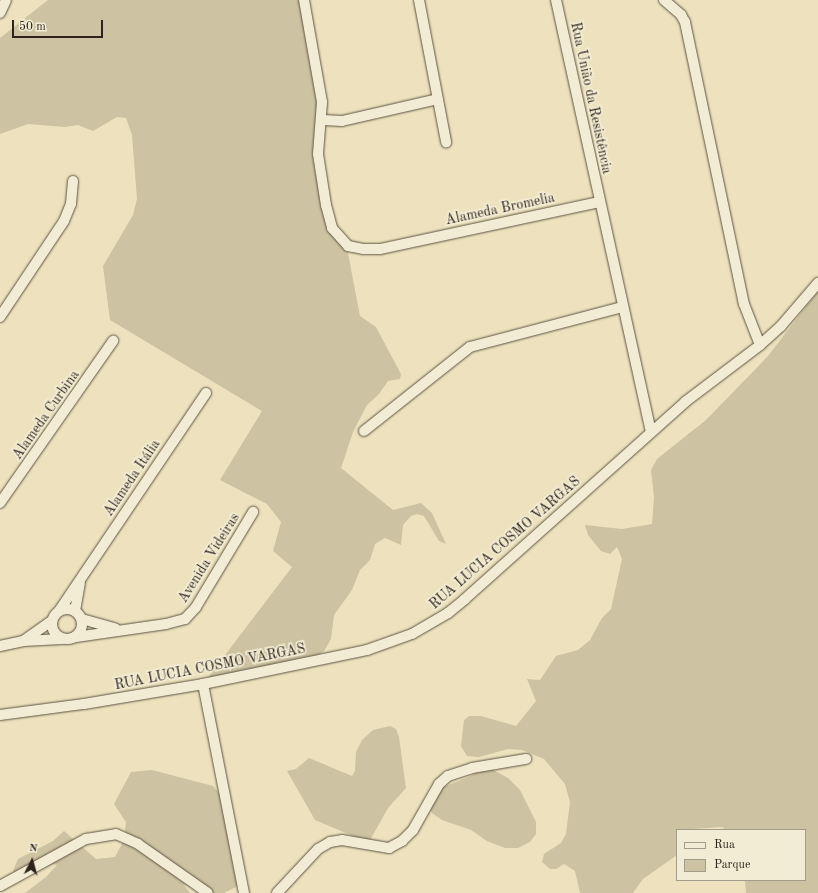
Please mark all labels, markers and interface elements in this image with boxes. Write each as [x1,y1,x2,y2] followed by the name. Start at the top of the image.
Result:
[14,12,105,38] scale bar
[19,21,46,33] text: 50 m
[567,21,615,175] street label: Rua União da Resistência
[444,189,556,229] street label: Alameda Bromelia
[9,367,83,463] street label: Alameda Curbina
[100,436,164,520] street label: Alameda Itália
[426,473,584,613] street label: RUA LUCIA COSMO VARGAS
[175,510,243,606] street label: Avenida Videiras
[113,640,307,694] street label: RUA LUCIA COSMO VARGAS
[676,829,806,881] legend
[714,839,735,851] text: Rua
[12,841,52,881] north arrow
[29,843,38,854] text: N
[714,859,750,871] text: Parque

